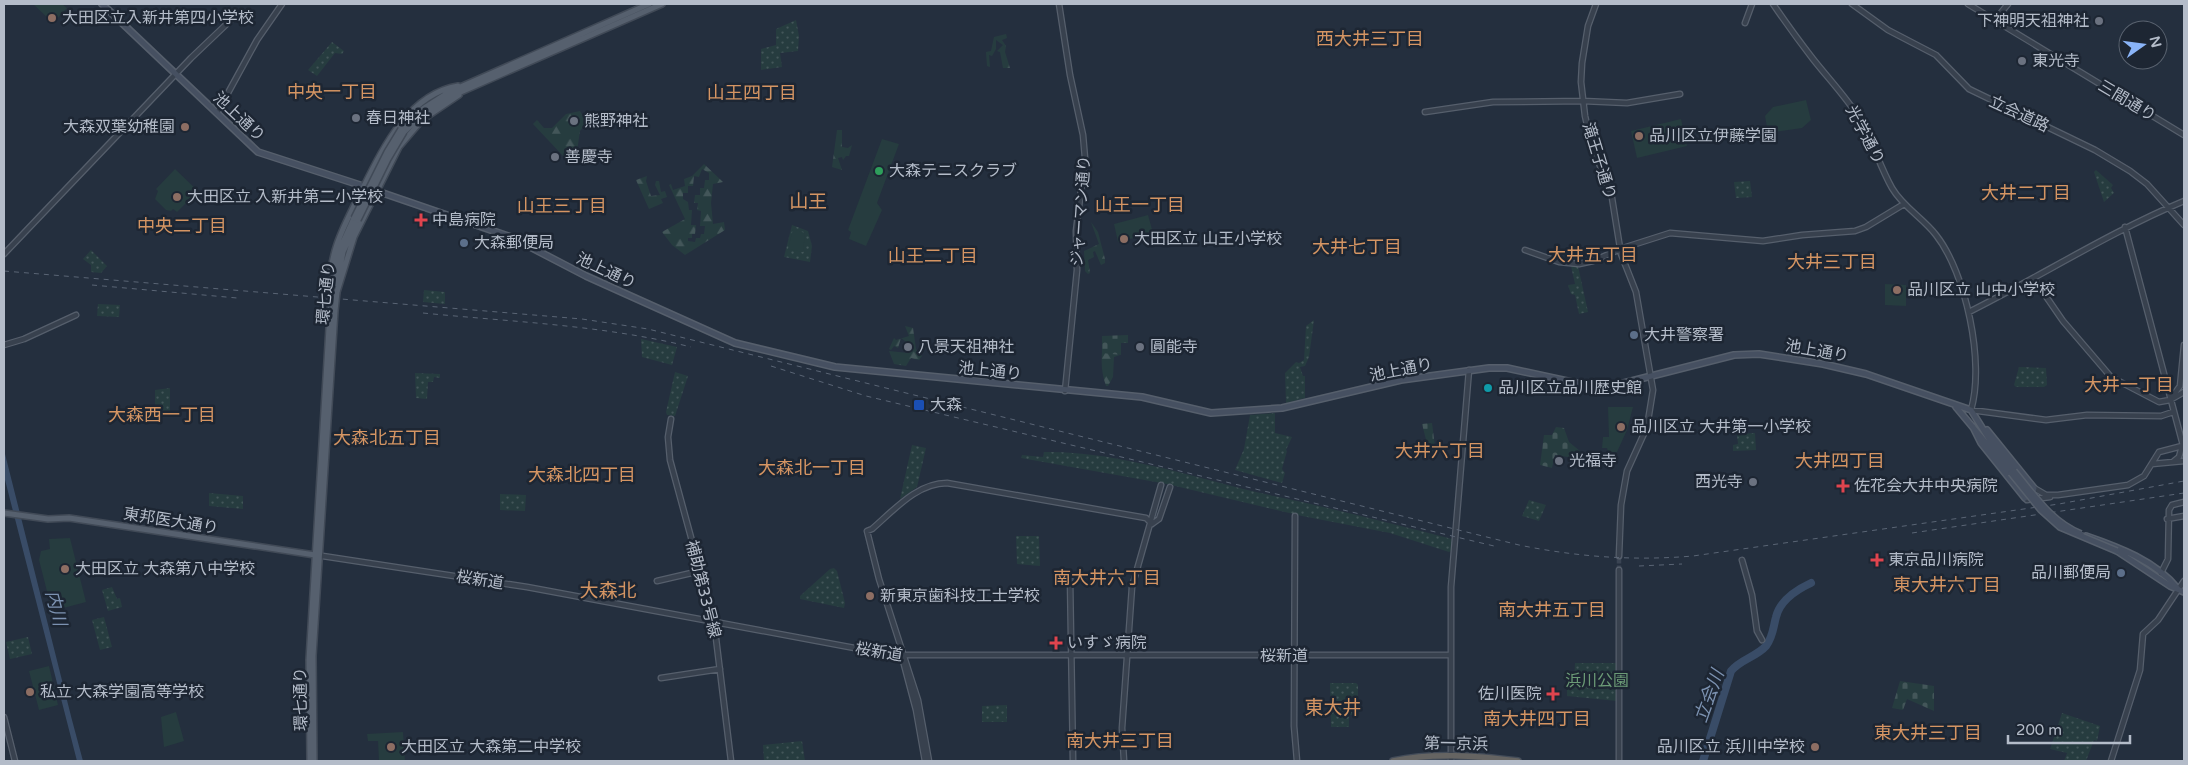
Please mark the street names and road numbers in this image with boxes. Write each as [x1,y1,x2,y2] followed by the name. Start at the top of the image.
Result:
[2094,76,2160,126] street label: 三間通り
[209,88,269,146] street label: 池上通り
[1986,91,2052,137] street label: 立会道路
[1841,102,1889,168] street label: 光学通り
[1578,120,1620,202] street label: 滝王子通り
[1067,155,1095,267] street label: ジャーマン通り
[573,248,639,294] street label: 池上通り
[313,260,339,326] street label: 環七通り
[1784,336,1850,366] street label: 池上通り
[1368,354,1434,386] street label: 池上通り
[957,358,1023,384] street label: 池上通り
[122,504,220,538] street label: 東邦医大通り
[681,538,725,640] street label: 補助第33号線
[455,566,505,594] street label: 桜新道
[854,638,904,666] street label: 桜新道
[1260,646,1308,666] street label: 桜新道
[290,667,312,731] street label: 環七通り
[1424,733,1488,755] street label: 第一京浜

